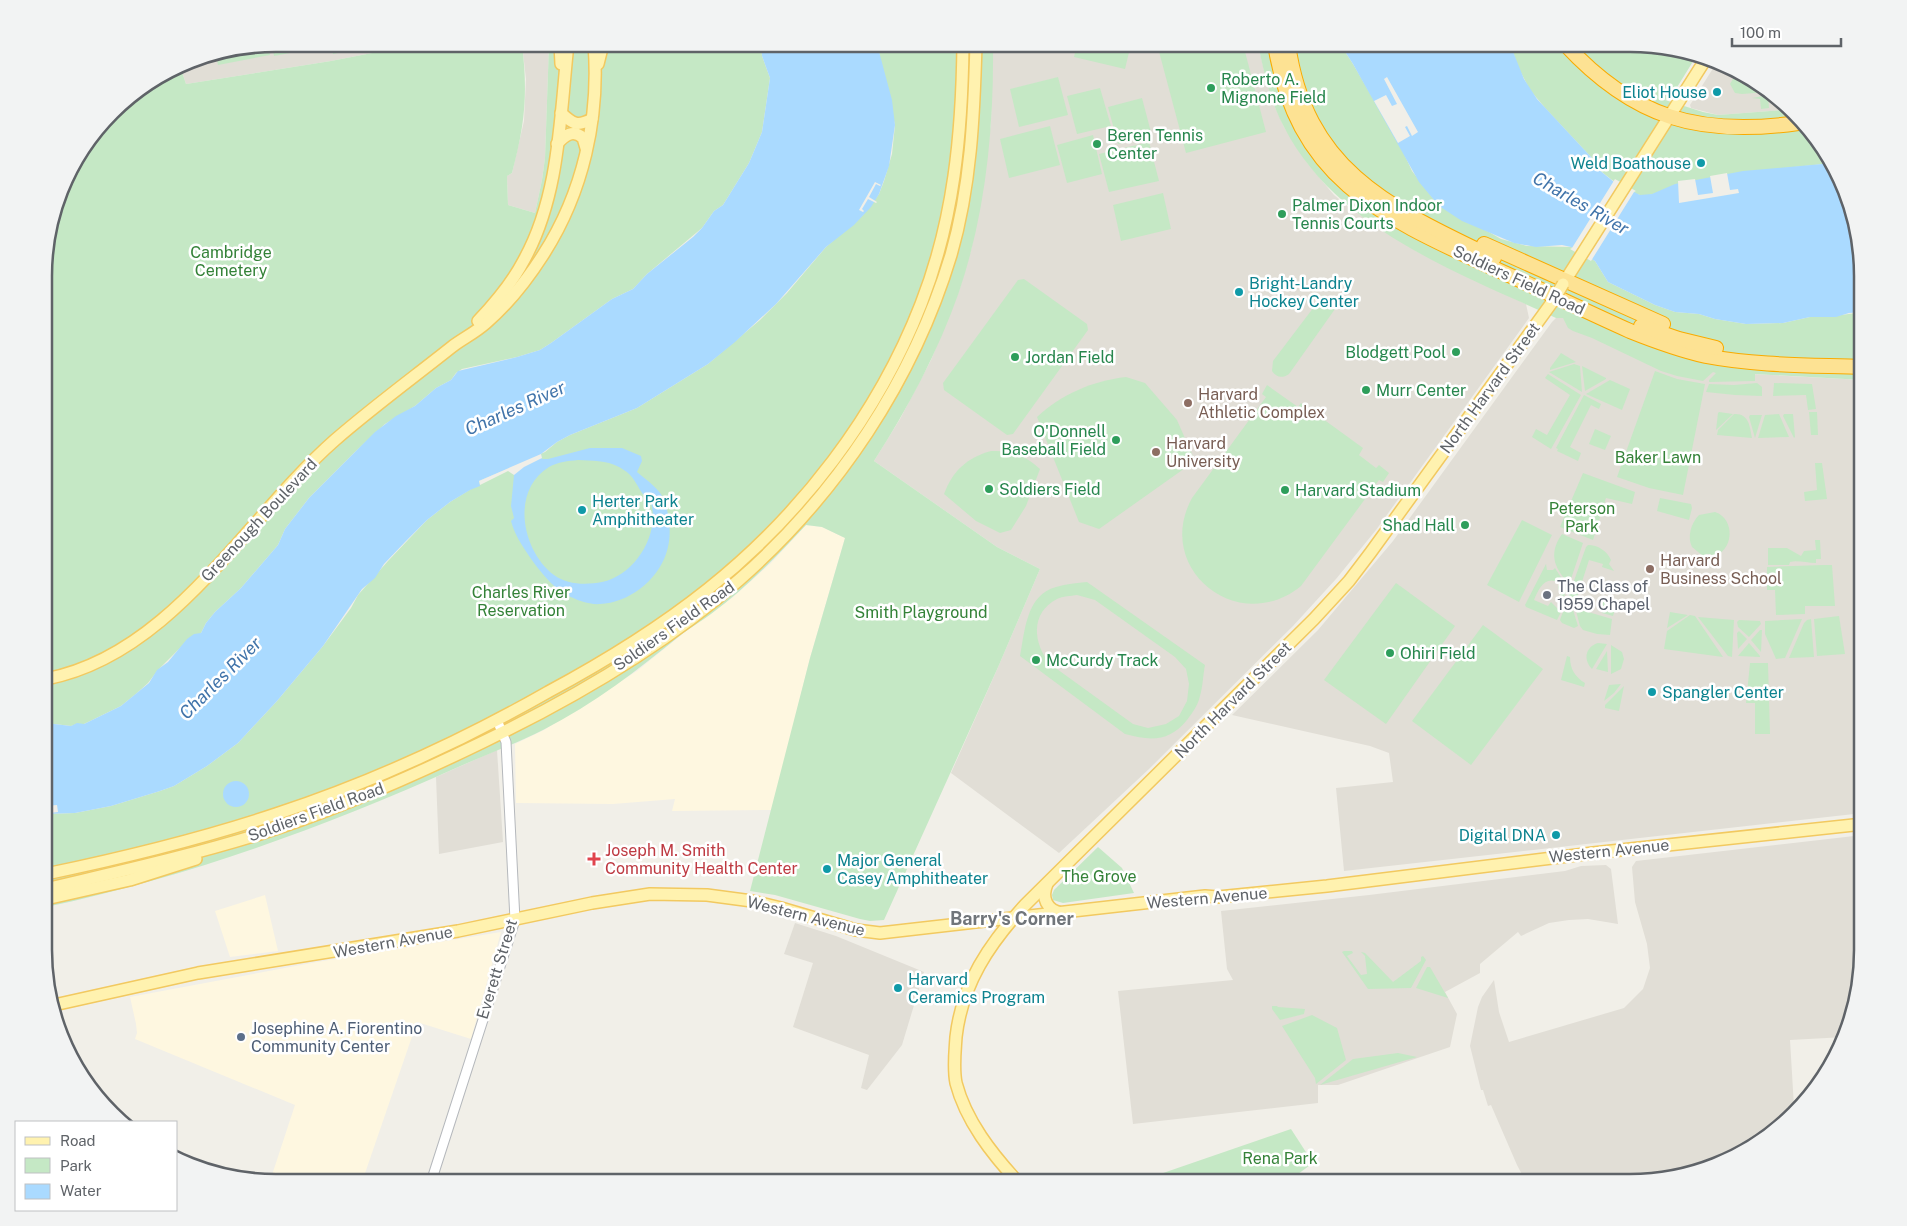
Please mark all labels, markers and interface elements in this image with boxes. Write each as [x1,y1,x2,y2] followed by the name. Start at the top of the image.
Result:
[1732,15,1841,47] scale bar
[1740,24,1781,41] text: 100 m
[1221,70,1326,107] place label: Roberto A. Mignone Field
[1205,82,1217,94] marker: Roberto A. Mignone Field
[1622,83,1707,102] place label: Eliot House
[1711,86,1723,98] marker: Eliot House
[1107,126,1203,163] place label: Beren Tennis Center
[1091,138,1103,150] marker: Beren Tennis Center
[1570,154,1691,173] place label: Weld Boathouse
[1695,157,1707,169] marker: Weld Boathouse
[1529,167,1633,239] water label: Charles River
[1292,196,1442,233] place label: Palmer Dixon Indoor Tennis Courts
[1276,208,1288,220] marker: Palmer Dixon Indoor Tennis Courts
[1450,241,1588,319] street label: Soldiers Field Road
[190,243,272,280] park label: Cambridge Cemetery
[1249,274,1359,311] place label: Bright-Landry Hockey Center
[1233,286,1245,298] marker: Bright-Landry Hockey Center
[1436,319,1544,457] street label: North Harvard Street
[1345,343,1446,362] place label: Blodgett Pool
[1450,346,1462,358] marker: Blodgett Pool
[1025,348,1114,367] place label: Jordan Field
[1009,351,1021,363] marker: Jordan Field
[462,376,569,439] water label: Charles River
[1376,381,1466,400] place label: Murr Center
[1360,384,1372,396] marker: Murr Center
[1198,385,1325,422] place label: Harvard Athletic Complex
[1182,397,1194,409] marker: Harvard Athletic Complex
[1001,422,1106,459] place label: O'Donnell Baseball Field
[1110,434,1122,446] marker: O'Donnell Baseball Field
[1166,434,1241,471] place label: Harvard University
[1150,446,1162,458] marker: Harvard University
[1615,448,1701,467] park label: Baker Lawn
[197,454,321,586] street label: Greenough Boulevard
[999,480,1101,499] place label: Soldiers Field
[1295,481,1421,500] place label: Harvard Stadium
[983,483,995,495] marker: Soldiers Field
[1279,484,1291,496] marker: Harvard Stadium
[592,492,694,529] place label: Herter Park Amphitheater
[1549,499,1615,536] park label: Peterson Park
[576,504,588,516] marker: Herter Park Amphitheater
[1382,516,1455,535] place label: Shad Hall
[1459,519,1471,531] marker: Shad Hall
[1660,551,1782,588] place label: Harvard Business School
[1644,563,1656,575] marker: Harvard Business School
[610,577,738,675] street label: Soldiers Field Road
[1557,577,1650,614] place label: The Class of 1959 Chapel
[472,583,570,620] park label: Charles River Reservation
[1541,589,1553,601] marker: The Class of 1959 Chapel
[855,603,987,622] park label: Smith Playground
[175,632,266,723] water label: Charles River
[1171,638,1295,762] street label: North Harvard Street
[1400,644,1476,663] place label: Ohiri Field
[1384,647,1396,659] marker: Ohiri Field
[1046,651,1159,670] place label: McCurdy Track
[1030,654,1042,666] marker: McCurdy Track
[1662,683,1784,702] place label: Spangler Center
[1646,686,1658,698] marker: Spangler Center
[245,779,387,845] street label: Soldiers Field Road
[1459,826,1546,845] place label: Digital DNA
[1550,829,1562,841] marker: Digital DNA
[1548,835,1670,867] street label: Western Avenue
[605,841,798,878] place label: Joseph M. Smith Community Health Center
[837,851,988,888] place label: Major General Casey Amphitheater
[587,852,601,866] marker: Joseph M. Smith Community Health Center
[821,863,833,875] marker: Major General Casey Amphitheater
[1061,867,1137,886] park label: The Grove
[1146,883,1268,913] street label: Western Avenue
[745,892,867,940] street label: Western Avenue
[950,908,1075,929] district label: Barry's Corner
[473,917,521,1021] street label: Everett Street
[332,922,454,962] street label: Western Avenue
[908,970,1045,1007] place label: Harvard Ceramics Program
[892,982,904,994] marker: Harvard Ceramics Program
[251,1019,422,1056] place label: Josephine A. Fiorentino Community Center
[235,1031,247,1043] marker: Josephine A. Fiorentino Community Center
[15,1121,178,1211] legend
[60,1132,96,1149] text: Road
[1242,1149,1318,1168] park label: Rena Park
[60,1157,92,1174] text: Park
[60,1182,102,1199] text: Water

